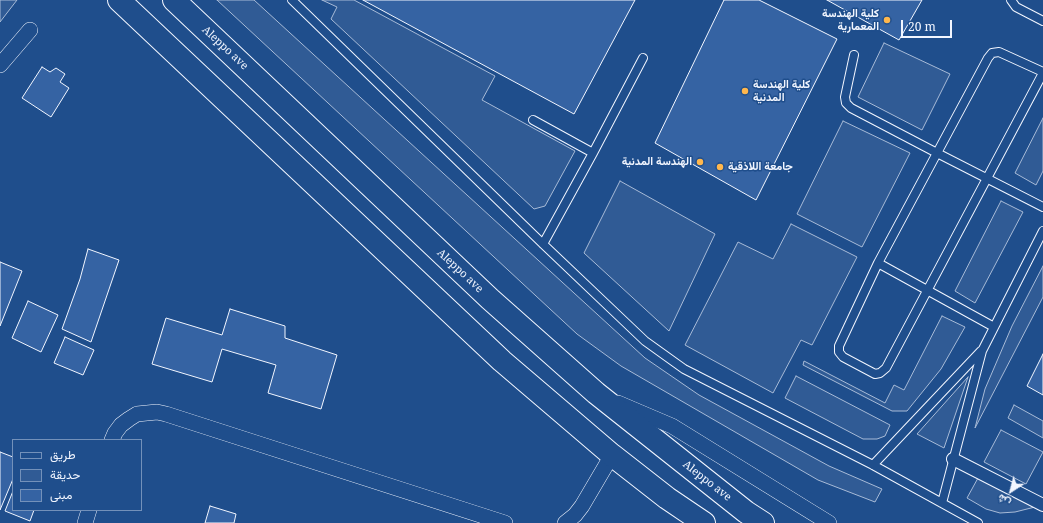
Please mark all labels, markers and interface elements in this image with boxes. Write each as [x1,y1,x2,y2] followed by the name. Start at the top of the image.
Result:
[822,7,879,33] place label: كلية الهندسة المعمارية
[903,12,954,38] scale bar
[882,15,892,25] marker: كلية الهندسة المعمارية
[908,18,936,35] text: 20 m
[199,23,251,73] street label: Aleppo ave
[753,78,810,104] place label: كلية الهندسة المدنية
[740,86,750,96] marker: كلية الهندسة المدنية
[622,155,692,169] place label: الهندسة المدنية
[695,157,705,167] marker: الهندسة المدنية
[728,160,793,174] place label: جامعة اللاذقية
[715,162,725,172] marker: جامعة اللاذقية
[434,246,486,296] street label: Aleppo ave
[12,439,142,511] legend
[50,446,75,463] text: طريق
[680,458,734,504] street label: Aleppo ave
[50,466,80,483] text: حديقة
[991,471,1031,511] north arrow
[50,486,72,503] text: مبنى
[994,491,1013,511] text: ش

